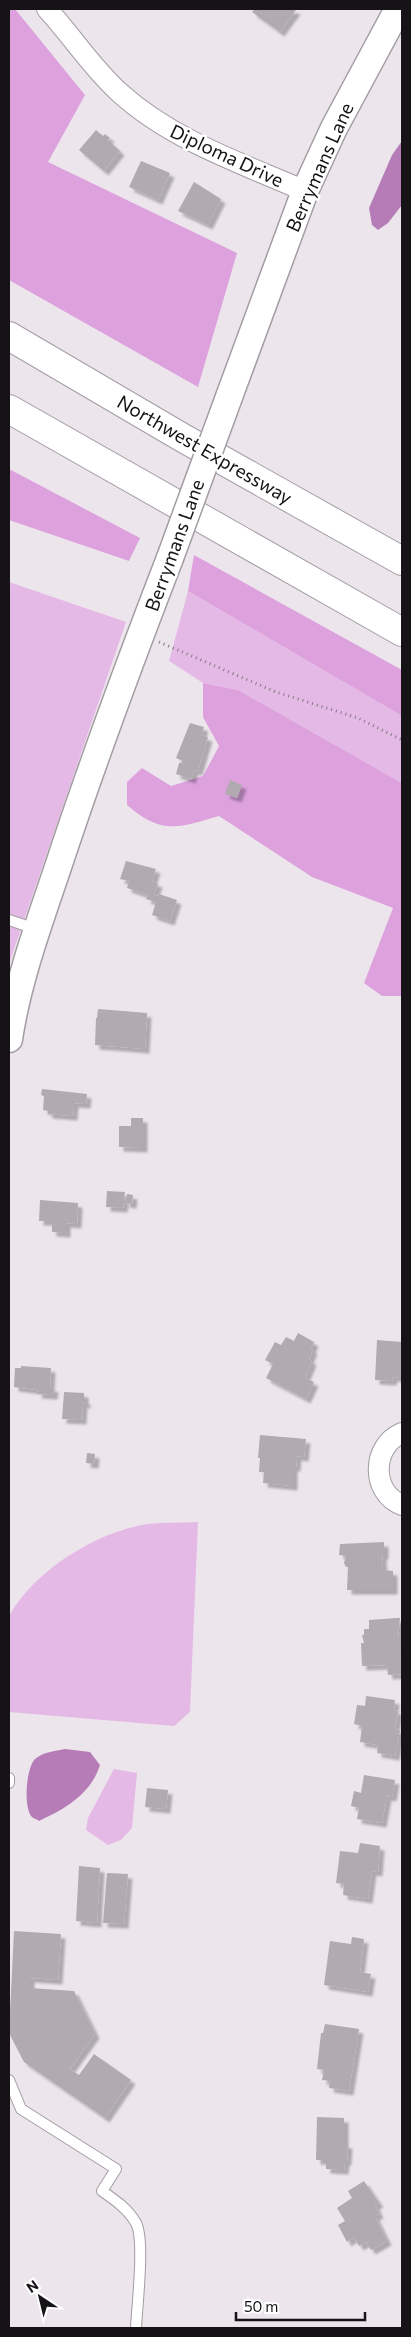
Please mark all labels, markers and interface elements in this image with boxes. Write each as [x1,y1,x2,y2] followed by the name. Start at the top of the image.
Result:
[280,99,358,235] street label: Berrymans Lane
[167,119,287,191] street label: Diploma Drive
[113,389,297,509] street label: Northwest Expressway
[139,476,209,614] street label: Berrymans Lane
[15,2272,65,2322] north arrow
[23,2276,41,2296] text: N
[236,2290,365,2322] scale bar
[244,2297,278,2315] text: 50 m

